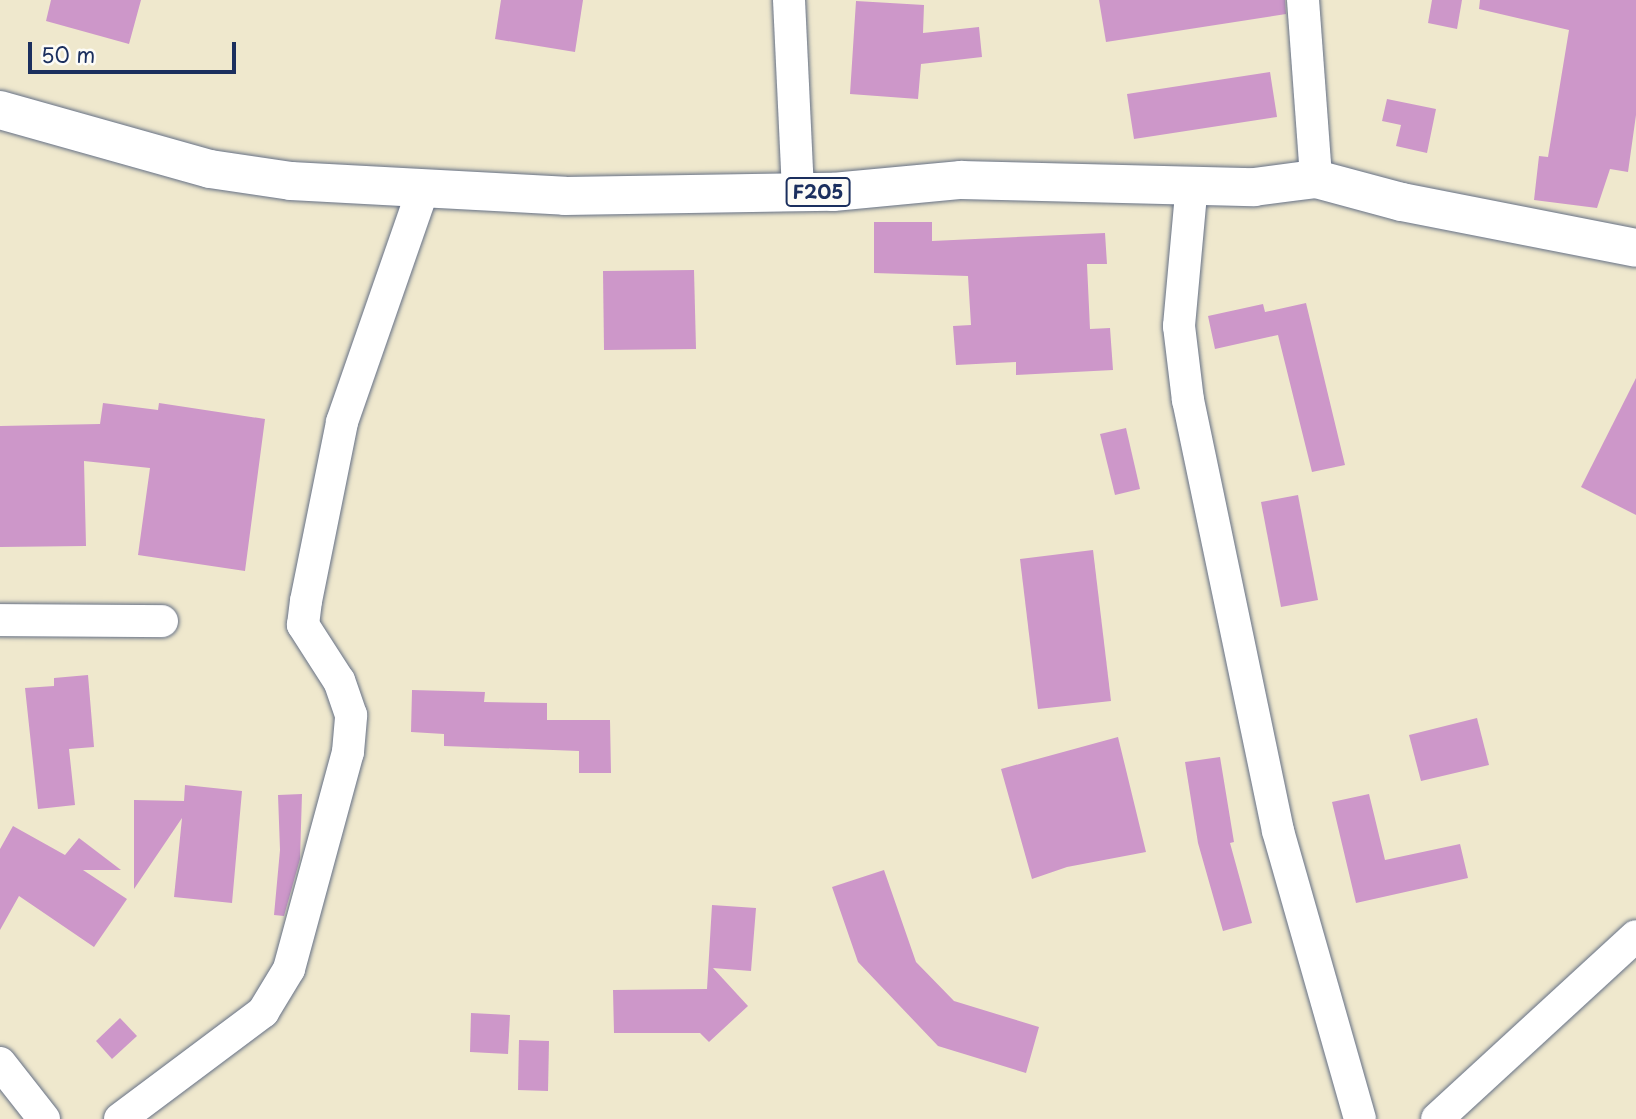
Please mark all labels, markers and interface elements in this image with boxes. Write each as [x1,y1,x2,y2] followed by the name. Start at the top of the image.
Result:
[32,28,240,72] scale bar
[41,38,95,70] text: 50 m
[785,176,851,208] road number: F205

